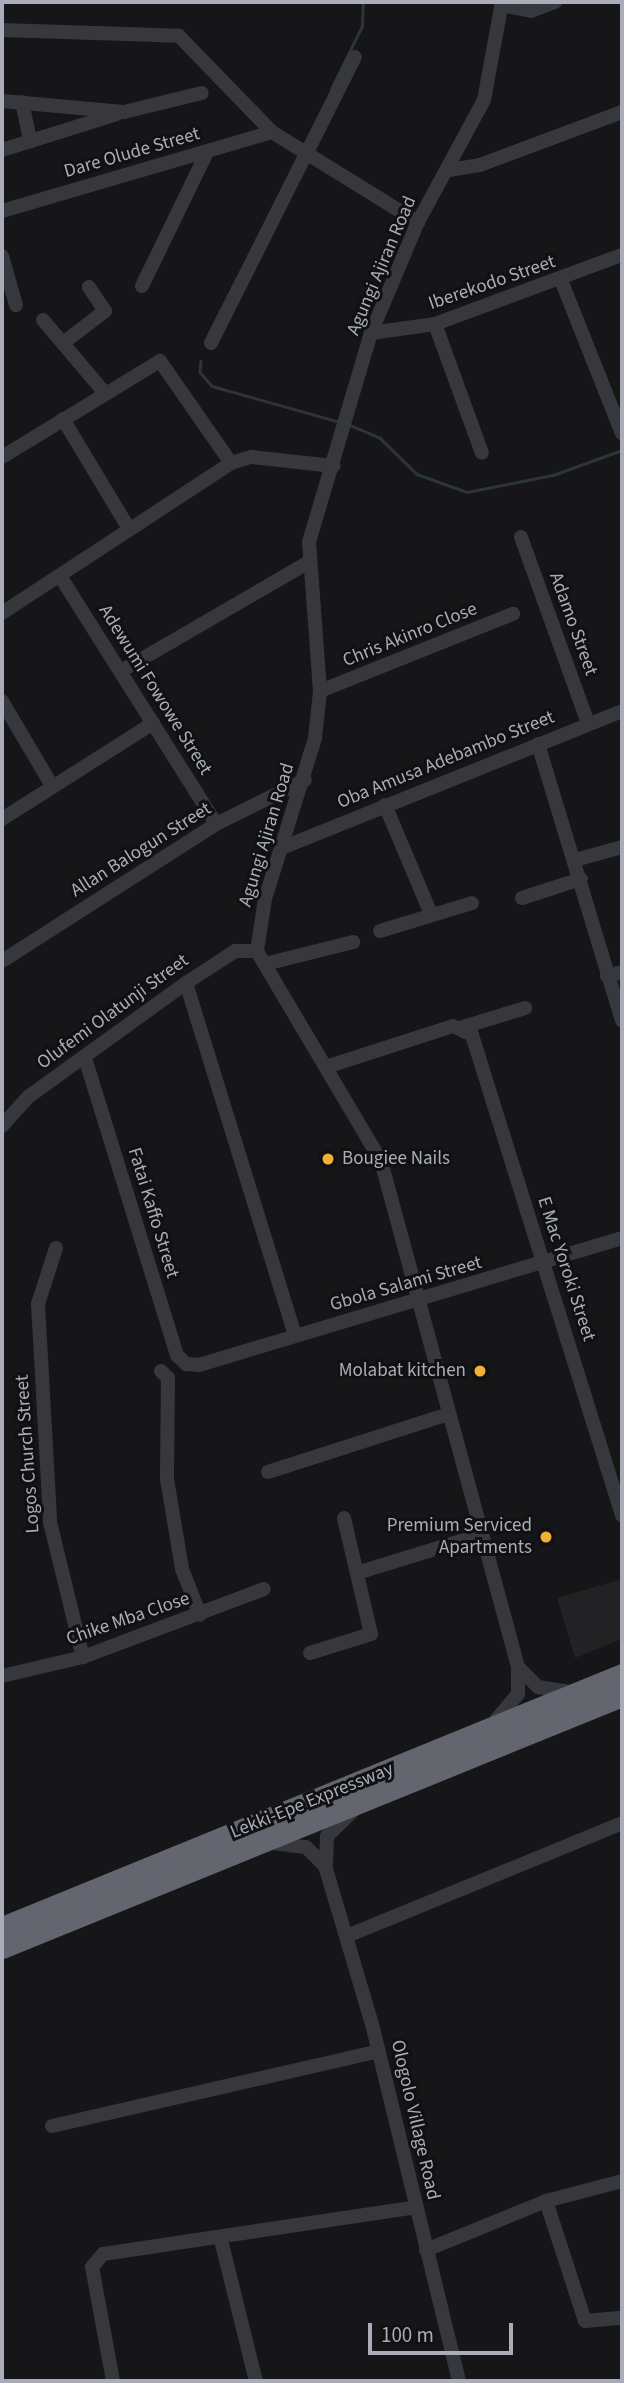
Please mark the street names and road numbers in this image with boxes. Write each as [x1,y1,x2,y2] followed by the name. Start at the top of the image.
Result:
[62,123,202,183] street label: Dare Olude Street
[342,193,422,339] street label: Agungi Ajiran Road
[426,251,558,315] street label: Iberekodo Street
[544,569,602,679] street label: Adamo Street
[340,598,480,672] street label: Chris Akinro Close
[93,601,217,779] street label: Adewumi Fowowe Street
[334,706,558,814] street label: Oba Amusa Adebambo Street
[234,760,300,910] street label: Agungi Ajiran Road
[67,798,215,902] street label: Allan Balogun Street
[33,949,193,1075] street label: Olufemi Olatunji Street
[122,1145,184,1281] street label: Fatai Kaffo Street
[532,1194,600,1344] street label: E Mac Yoroki Street
[328,1251,484,1317] street label: Gbola Salami Street
[11,1374,45,1534] street label: Logos Church Street
[63,1587,193,1651] street label: Chike Mba Close
[227,1758,397,1844] street label: Lekki-Epe Expressway
[386,2038,444,2202] street label: Ologolo Village Road

